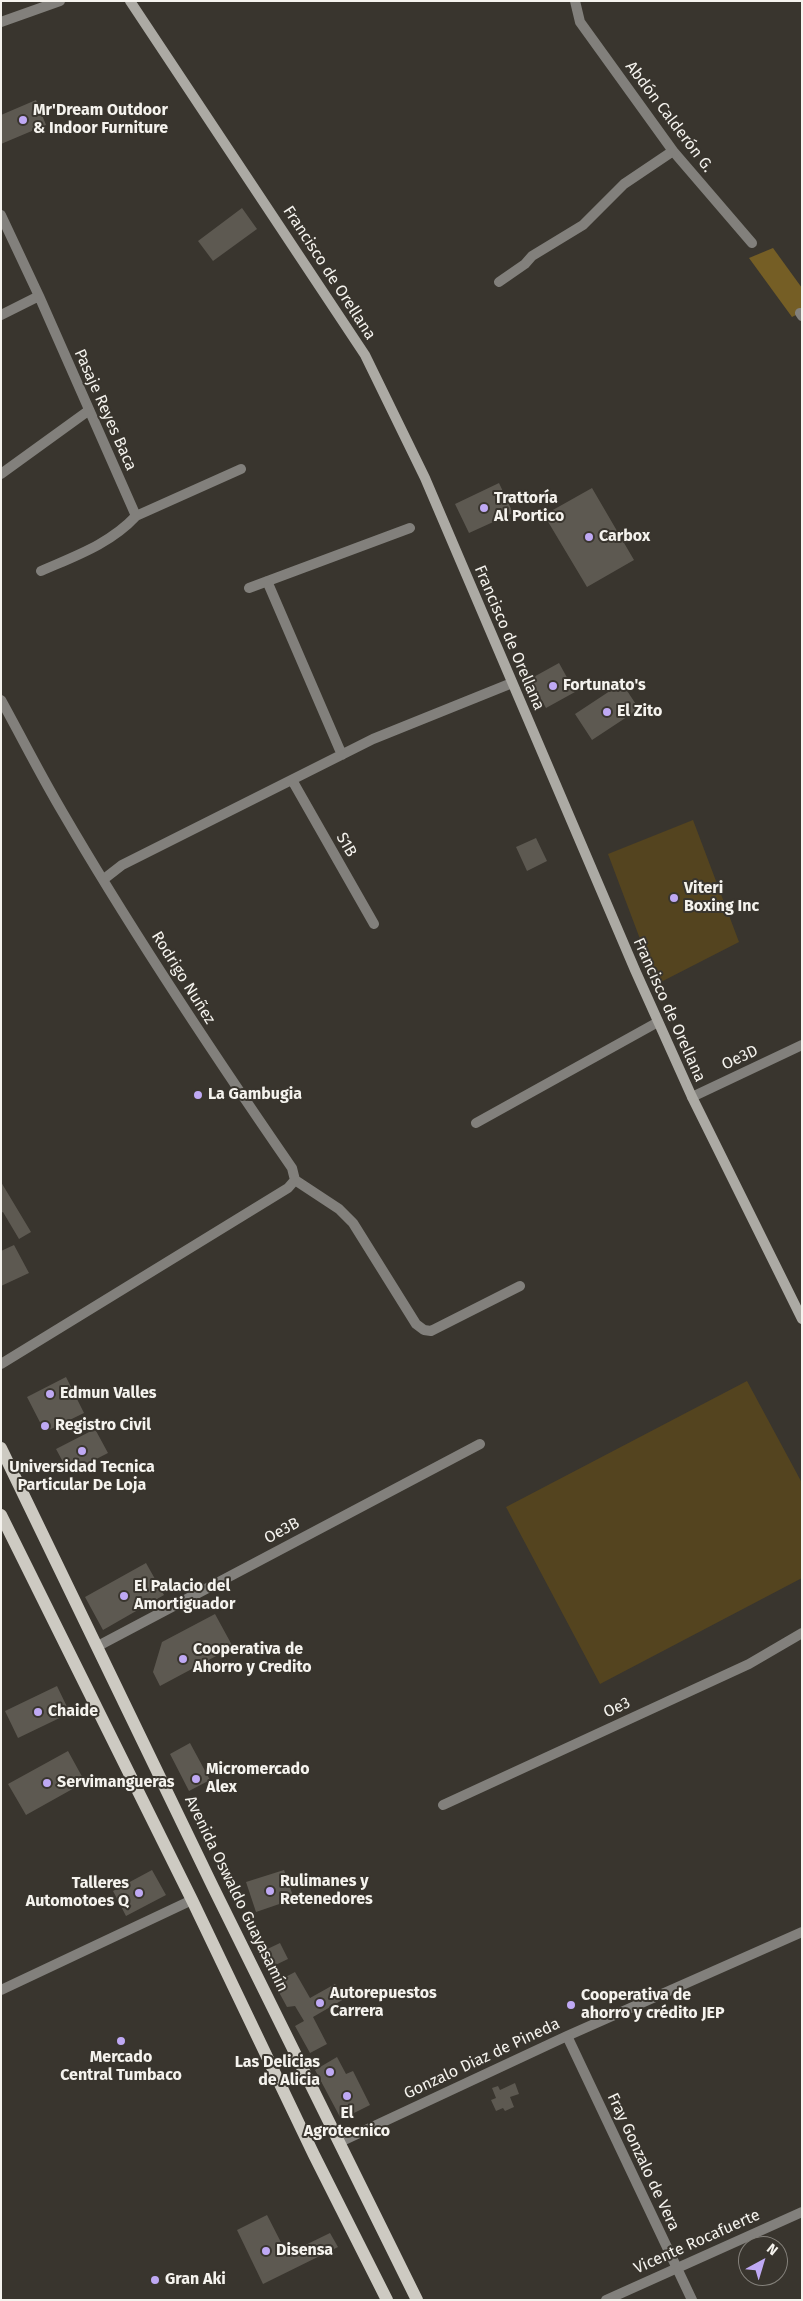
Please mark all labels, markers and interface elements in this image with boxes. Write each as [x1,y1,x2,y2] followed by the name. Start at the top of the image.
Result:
[621,58,717,176] street label: Abdón Calderón G.
[33,101,168,139] place label: Mr'Dream Outdoor & Indoor Furniture
[17,114,29,126] marker: Mr'Dream Outdoor & Indoor Furniture
[279,203,379,343] street label: Francisco de Orellana
[70,346,140,474] street label: Pasaje Reyes Baca
[494,489,564,527] place label: Trattoría Al Portico
[478,502,490,514] marker: Trattoría Al Portico
[599,527,650,547] place label: Carbox
[583,531,595,543] marker: Carbox
[470,563,548,713] street label: Francisco de Orellana
[563,676,646,696] place label: Fortunato's
[547,680,559,692] marker: Fortunato's
[617,702,662,722] place label: El Zito
[601,706,613,718] marker: El Zito
[331,829,361,861] street label: S1B
[684,879,759,917] place label: Viteri Boxing Inc
[668,892,680,904] marker: Viteri Boxing Inc
[147,928,219,1028] street label: Rodrigo Nuñez
[629,935,709,1085] street label: Francisco de Orellana
[719,1041,761,1075] street label: Oe3D
[208,1085,302,1105] place label: La Gambugia
[192,1089,204,1101] marker: La Gambugia
[60,1384,156,1404] place label: Edmun Valles
[44,1388,56,1400] marker: Edmun Valles
[55,1416,151,1436] place label: Registro Civil
[39,1420,51,1432] marker: Registro Civil
[76,1445,88,1457] marker: Universidad Tecnica Particular De Loja
[9,1458,155,1496] place label: Universidad Tecnica Particular De Loja
[261,1514,303,1548] street label: Oe3B
[134,1577,235,1615] place label: El Palacio del Amortiguador
[118,1590,130,1602] marker: El Palacio del Amortiguador
[193,1640,312,1678] place label: Cooperativa de Ahorro y Credito
[177,1653,189,1665] marker: Cooperativa de Ahorro y Credito
[601,1693,633,1723] street label: Oe3
[48,1702,98,1722] place label: Chaide
[32,1706,44,1718] marker: Chaide
[206,1760,310,1798] place label: Micromercado Alex
[57,1773,174,1793] place label: Servimangueras
[190,1773,202,1785] marker: Micromercado Alex
[41,1777,53,1789] marker: Servimangueras
[180,1793,292,1995] street label: Avenida Oswaldo Guayasamín
[280,1872,373,1910] place label: Rulimanes y Retenedores
[26,1874,129,1912] place label: Talleres Automotoes Q
[264,1885,276,1897] marker: Rulimanes y Retenedores
[133,1887,145,1899] marker: Talleres Automotoes Q
[330,1984,437,2022] place label: Autorepuestos Carrera
[581,1986,725,2024] place label: Cooperativa de ahorro y crédito JEP
[314,1997,326,2009] marker: Autorepuestos Carrera
[565,1999,577,2011] marker: Cooperativa de ahorro y crédito JEP
[401,2014,563,2104] street label: Gonzalo Diaz de Pineda
[115,2035,127,2047] marker: Mercado Central Tumbaco
[60,2048,182,2086] place label: Mercado Central Tumbaco
[235,2053,320,2091] place label: Las Delicias de Alicia
[324,2066,336,2078] marker: Las Delicias de Alicia
[341,2090,353,2102] marker: El Agrotecnico
[603,2090,683,2234] street label: Fray Gonzalo de Vera
[304,2104,390,2142] place label: El Agrotecnico
[631,2206,763,2278] street label: Vicente Rocafuerte
[738,2236,788,2286] north arrow
[763,2240,781,2259] text: N
[276,2241,333,2261] place label: Disensa
[260,2245,272,2257] marker: Disensa
[165,2270,226,2290] place label: Gran Aki
[149,2274,161,2286] marker: Gran Aki

